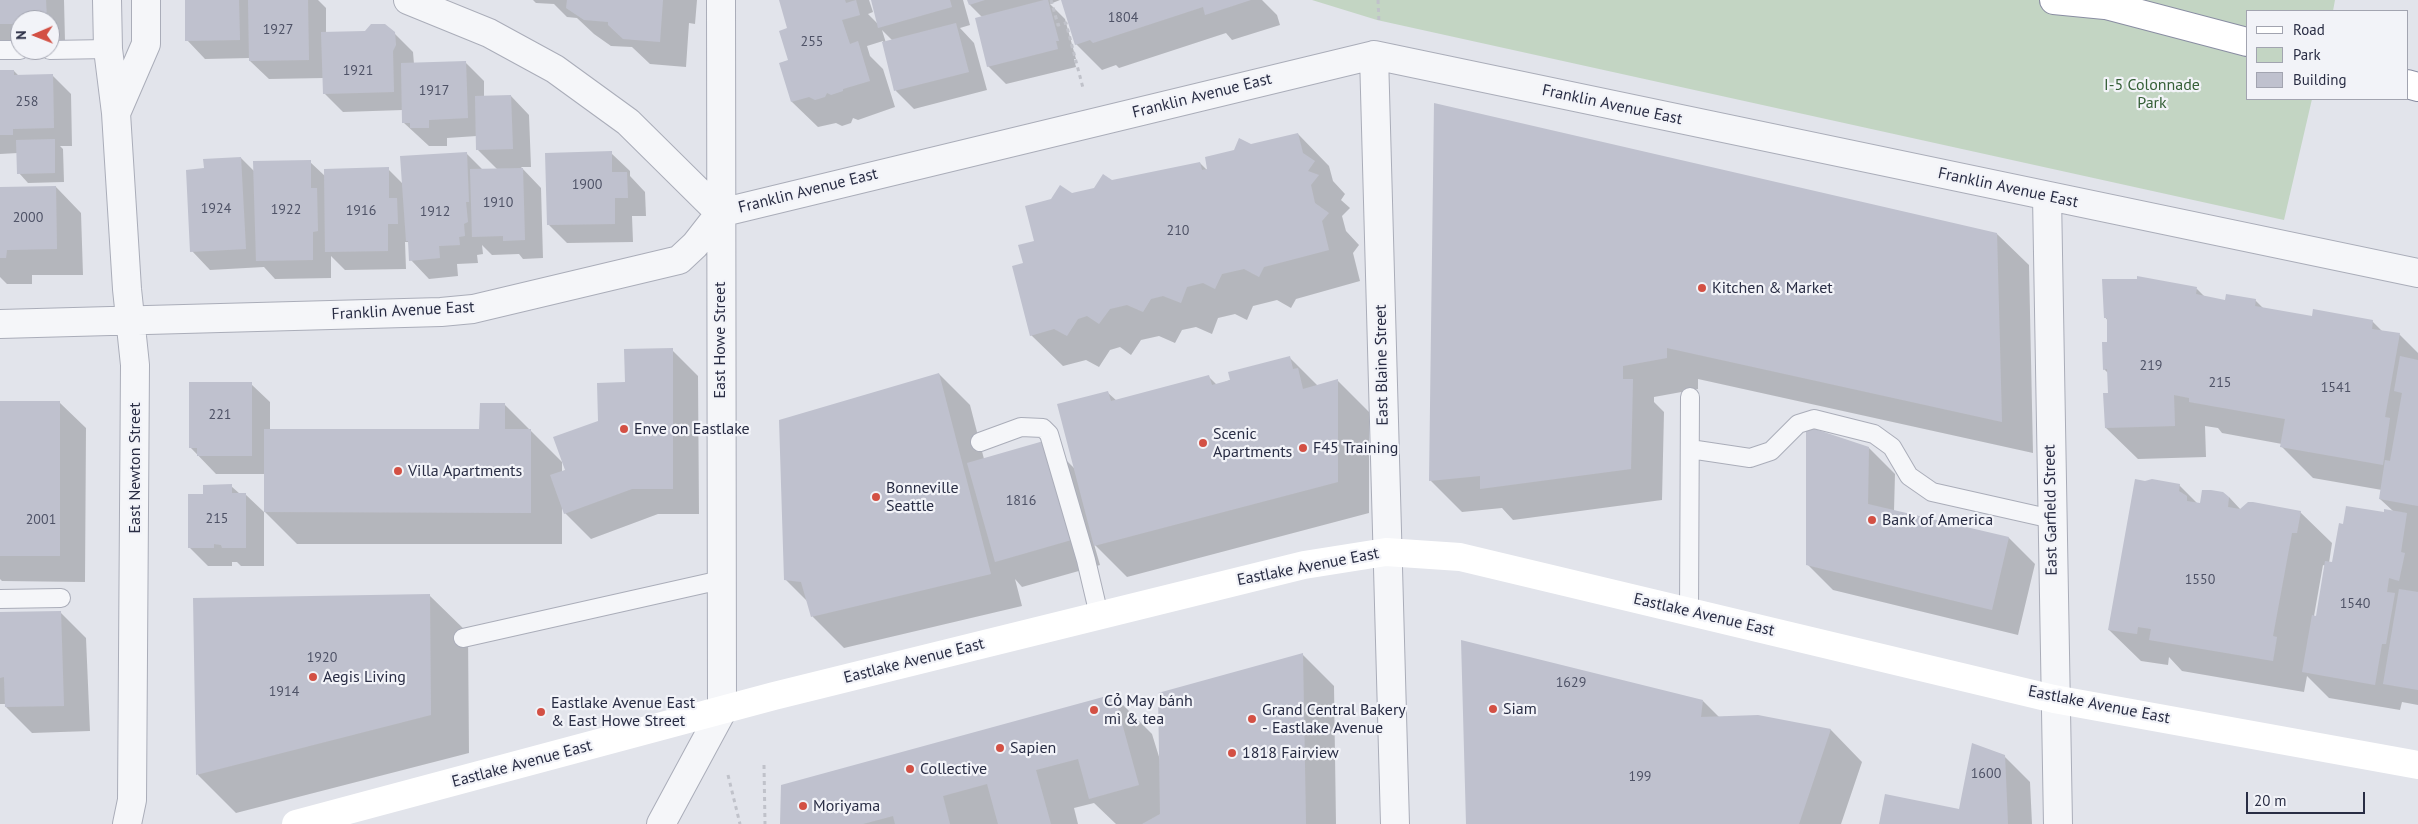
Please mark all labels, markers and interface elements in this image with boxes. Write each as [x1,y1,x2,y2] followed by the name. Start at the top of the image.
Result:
[10,10,60,60] north arrow
[1108,10,1138,26] house number: 1804
[2246,10,2408,100] legend
[2293,20,2325,39] text: Road
[263,22,293,38] house number: 1927
[12,30,30,40] text: N
[801,34,823,50] house number: 255
[2293,45,2321,64] text: Park
[343,63,373,79] house number: 1921
[1130,69,1274,123] street label: Franklin Avenue East
[2293,70,2347,89] text: Building
[2104,75,2200,113] park label: I-5 Colonnade Park
[1540,81,1684,129] street label: Franklin Avenue East
[419,83,449,99] house number: 1917
[16,94,38,110] house number: 258
[736,164,880,218] street label: Franklin Avenue East
[1936,164,2080,212] street label: Franklin Avenue East
[572,177,602,193] house number: 1900
[483,195,513,211] house number: 1910
[201,201,231,217] house number: 1924
[271,202,301,218] house number: 1922
[346,203,376,219] house number: 1916
[420,204,450,220] house number: 1912
[13,210,43,226] house number: 2000
[1167,223,1189,239] house number: 210
[1712,278,1833,298] place label: Kitchen & Market
[710,282,730,398] street label: East Howe Street
[1696,282,1708,294] marker: Kitchen & Market
[331,298,475,324] street label: Franklin Avenue East
[1371,304,1393,426] street label: East Blaine Street
[2140,358,2162,374] house number: 219
[2209,375,2231,391] house number: 215
[2321,380,2351,396] house number: 1541
[125,402,145,534] street label: East Newton Street
[209,407,231,423] house number: 221
[634,419,750,439] place label: Enve on Eastlake
[618,423,630,435] marker: Enve on Eastlake
[1213,424,1292,462] place label: Scenic Apartments
[1197,437,1209,449] marker: Scenic Apartments
[1313,438,1398,458] place label: F45 Training
[1297,442,1309,454] marker: F45 Training
[2040,444,2062,576] street label: East Garfield Street
[408,461,522,481] place label: Villa Apartments
[392,465,404,477] marker: Villa Apartments
[886,478,959,516] place label: Bonneville Seattle
[870,491,882,503] marker: Bonneville Seattle
[1006,493,1036,509] house number: 1816
[1882,510,1993,530] place label: Bank of America
[206,511,228,527] house number: 215
[26,512,56,528] house number: 2001
[1866,514,1878,526] marker: Bank of America
[1235,544,1381,590] street label: Eastlake Avenue East
[2185,572,2215,588] house number: 1550
[1632,589,1776,641] street label: Eastlake Avenue East
[2340,596,2370,612] house number: 1540
[842,634,986,688] street label: Eastlake Avenue East
[307,650,337,666] house number: 1920
[323,667,406,687] place label: Aegis Living
[307,671,319,683] marker: Aegis Living
[1556,675,1586,691] house number: 1629
[2026,682,2172,728] street label: Eastlake Avenue East
[269,684,299,700] house number: 1914
[1104,691,1193,729] place label: Cỏ May bánh mì & tea
[551,693,695,731] place label: Eastlake Avenue East & East Howe Street
[1503,699,1537,719] place label: Siam
[1262,700,1406,738] place label: Grand Central Bakery - Eastlake Avenue
[1487,703,1499,715] marker: Siam
[1088,704,1100,716] marker: Cỏ May bánh mì & tea
[535,706,547,718] marker: Eastlake Avenue East & East Howe Street
[1246,713,1258,725] marker: Grand Central Bakery - Eastlake Avenue
[450,736,594,792] street label: Eastlake Avenue East
[1010,738,1056,758] place label: Sapien
[994,742,1006,754] marker: Sapien
[1242,743,1339,763] place label: 1818 Fairview
[1226,747,1238,759] marker: 1818 Fairview
[920,759,987,779] place label: Collective
[904,763,916,775] marker: Collective
[1971,766,2001,782] house number: 1600
[1629,769,1651,785] house number: 199
[2248,782,2367,814] scale bar
[2254,791,2287,810] text: 20 m
[813,796,880,816] place label: Moriyama
[797,800,809,812] marker: Moriyama

